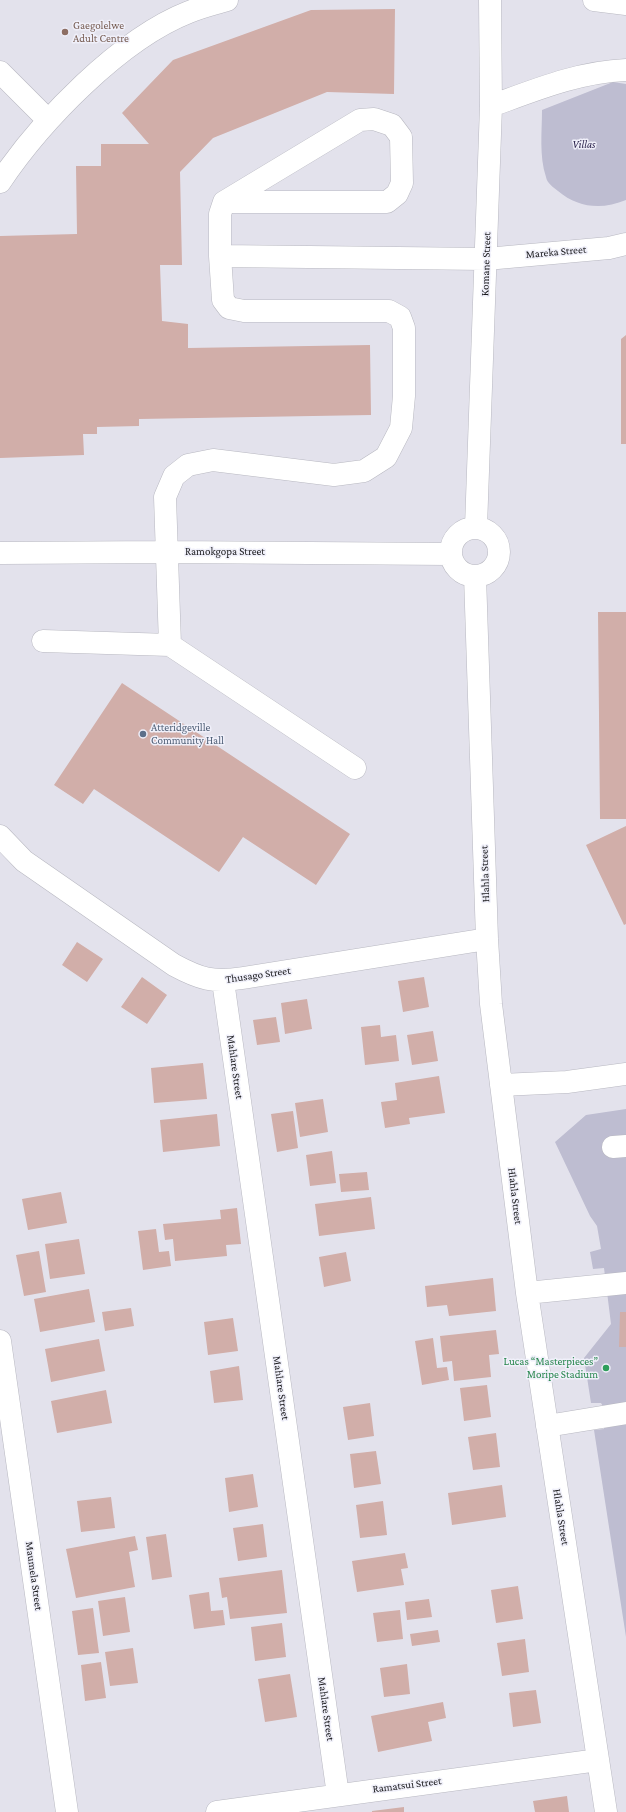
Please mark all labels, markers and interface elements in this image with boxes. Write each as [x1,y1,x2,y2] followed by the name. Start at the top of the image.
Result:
[73,19,129,45] place label: Gaegolelwe Adult Centre
[60,27,70,37] marker: Gaegolelwe Adult Centre
[572,138,596,152] park label: Villas
[478,232,494,296] street label: Komane Street
[525,243,587,261] street label: Mareka Street
[185,545,265,559] street label: Ramokgopa Street
[151,721,224,747] place label: Atteridgeville Community Hall
[138,729,148,739] marker: Atteridgeville Community Hall
[477,845,493,903] street label: Hlahla Street
[225,964,291,986] street label: Thusago Street
[224,1034,246,1100] street label: Mahlare Street
[505,1167,525,1225] street label: Hlahla Street
[270,1355,292,1421] street label: Mahlare Street
[504,1355,598,1381] place label: Lucas “Masterpieces” Moripe Stadium
[601,1363,611,1373] marker: Lucas “Masterpieces” Moripe Stadium
[550,1488,572,1546] street label: Hlahla Street
[23,1541,45,1611] street label: Maumela Street
[315,1676,337,1742] street label: Mahlare Street
[372,1774,442,1796] street label: Ramatsui Street

